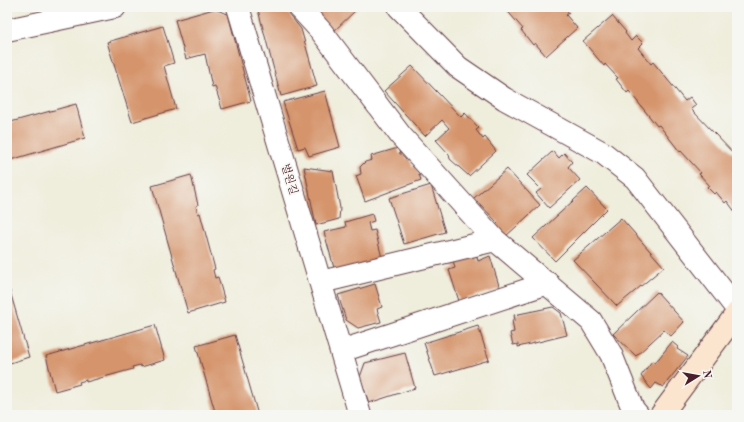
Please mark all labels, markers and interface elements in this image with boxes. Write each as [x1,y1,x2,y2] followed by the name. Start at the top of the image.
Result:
[279,162,299,196] street label: 벌원길
[678,356,718,396] north arrow
[700,369,713,380] text: N

